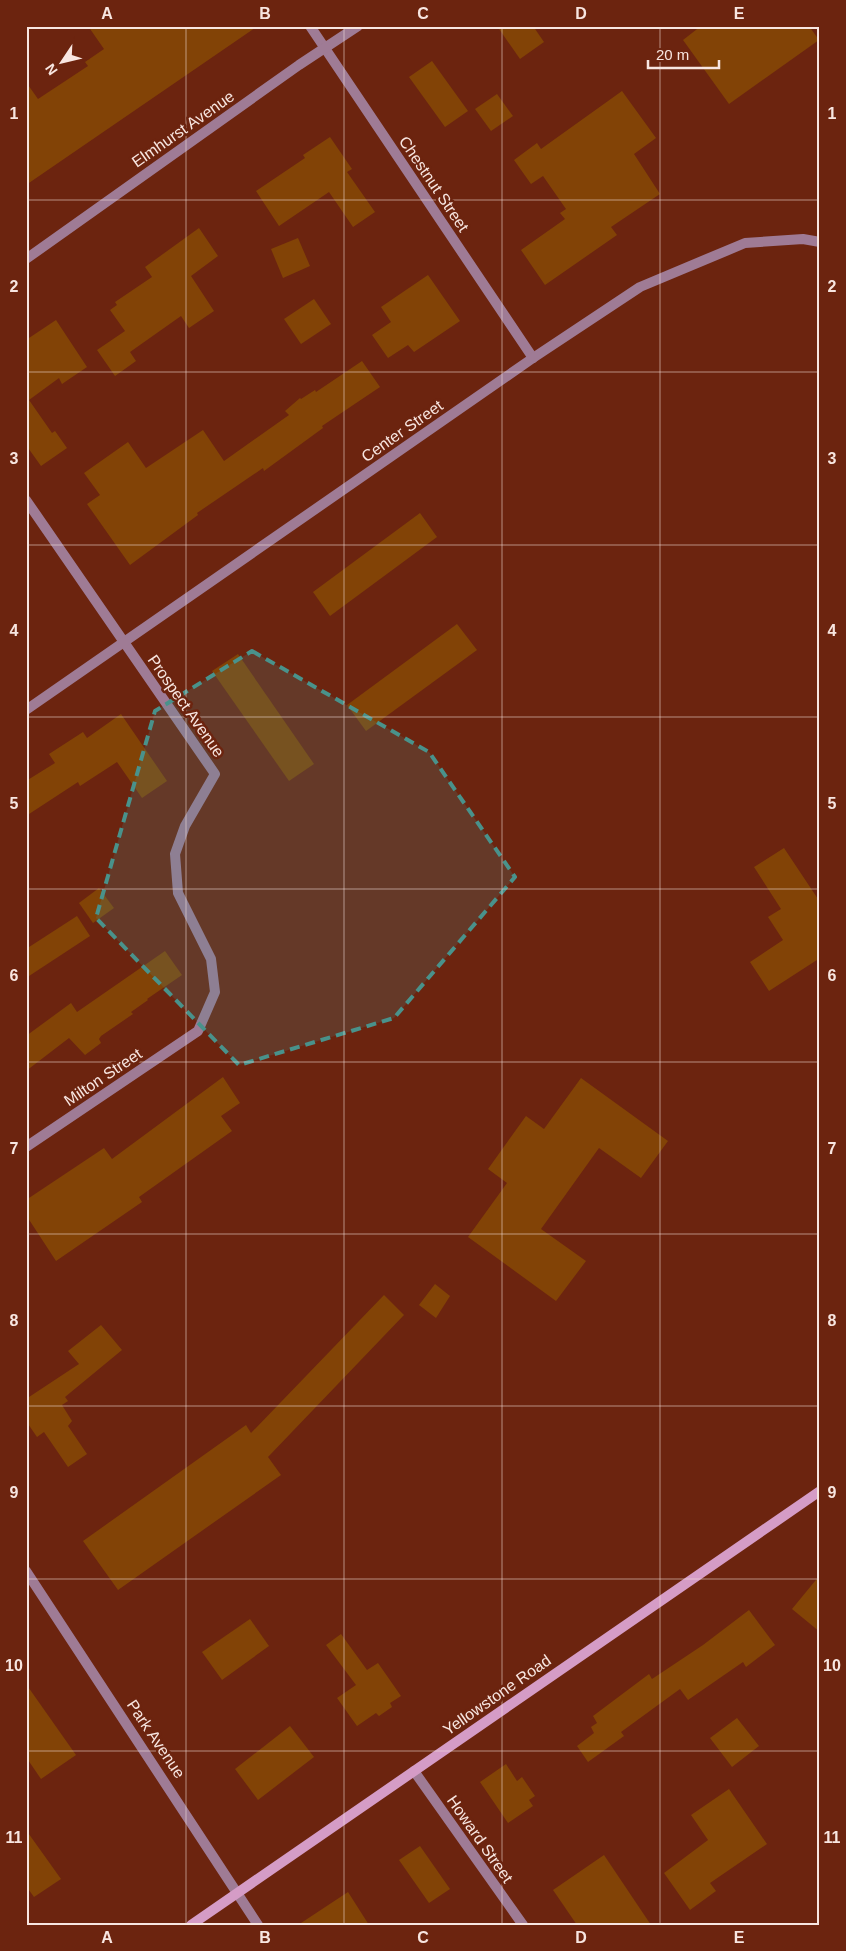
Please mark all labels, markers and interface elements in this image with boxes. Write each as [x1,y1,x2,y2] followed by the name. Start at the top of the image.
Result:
[101,5,113,22] text: A
[259,5,271,22] text: B
[417,5,429,22] text: C
[575,5,587,22] text: D
[734,5,745,22] text: E
[38,38,88,88] north arrow
[648,38,720,70] scale bar
[656,46,689,63] text: 20 m
[42,61,61,78] text: N
[129,87,237,171] street label: Elmhurst Avenue
[10,105,19,122] text: 1
[828,105,837,122] text: 1
[396,133,472,235] street label: Chestnut Street
[10,278,19,295] text: 2
[828,278,837,295] text: 2
[358,396,446,465] street label: Center Street
[10,450,19,467] text: 3
[828,450,837,467] text: 3
[10,622,19,639] text: 4
[828,622,837,639] text: 4
[144,652,228,760] street label: Prospect Avenue
[10,795,19,812] text: 5
[828,795,837,812] text: 5
[10,967,19,984] text: 6
[828,967,837,984] text: 6
[61,1045,145,1109] street label: Milton Street
[10,1140,19,1157] text: 7
[828,1140,837,1157] text: 7
[10,1312,19,1329] text: 8
[828,1312,837,1329] text: 8
[10,1484,19,1501] text: 9
[828,1484,837,1501] text: 9
[440,1651,554,1739] street label: Yellowstone Road
[5,1657,23,1674] text: 10
[823,1657,841,1674] text: 10
[124,1697,188,1781] street label: Park Avenue
[444,1792,517,1886] street label: Howard Street
[6,1829,23,1846] text: 11
[824,1829,841,1846] text: 11
[101,1929,113,1946] text: A
[259,1929,271,1946] text: B
[417,1929,429,1946] text: C
[575,1929,587,1946] text: D
[734,1929,745,1946] text: E

